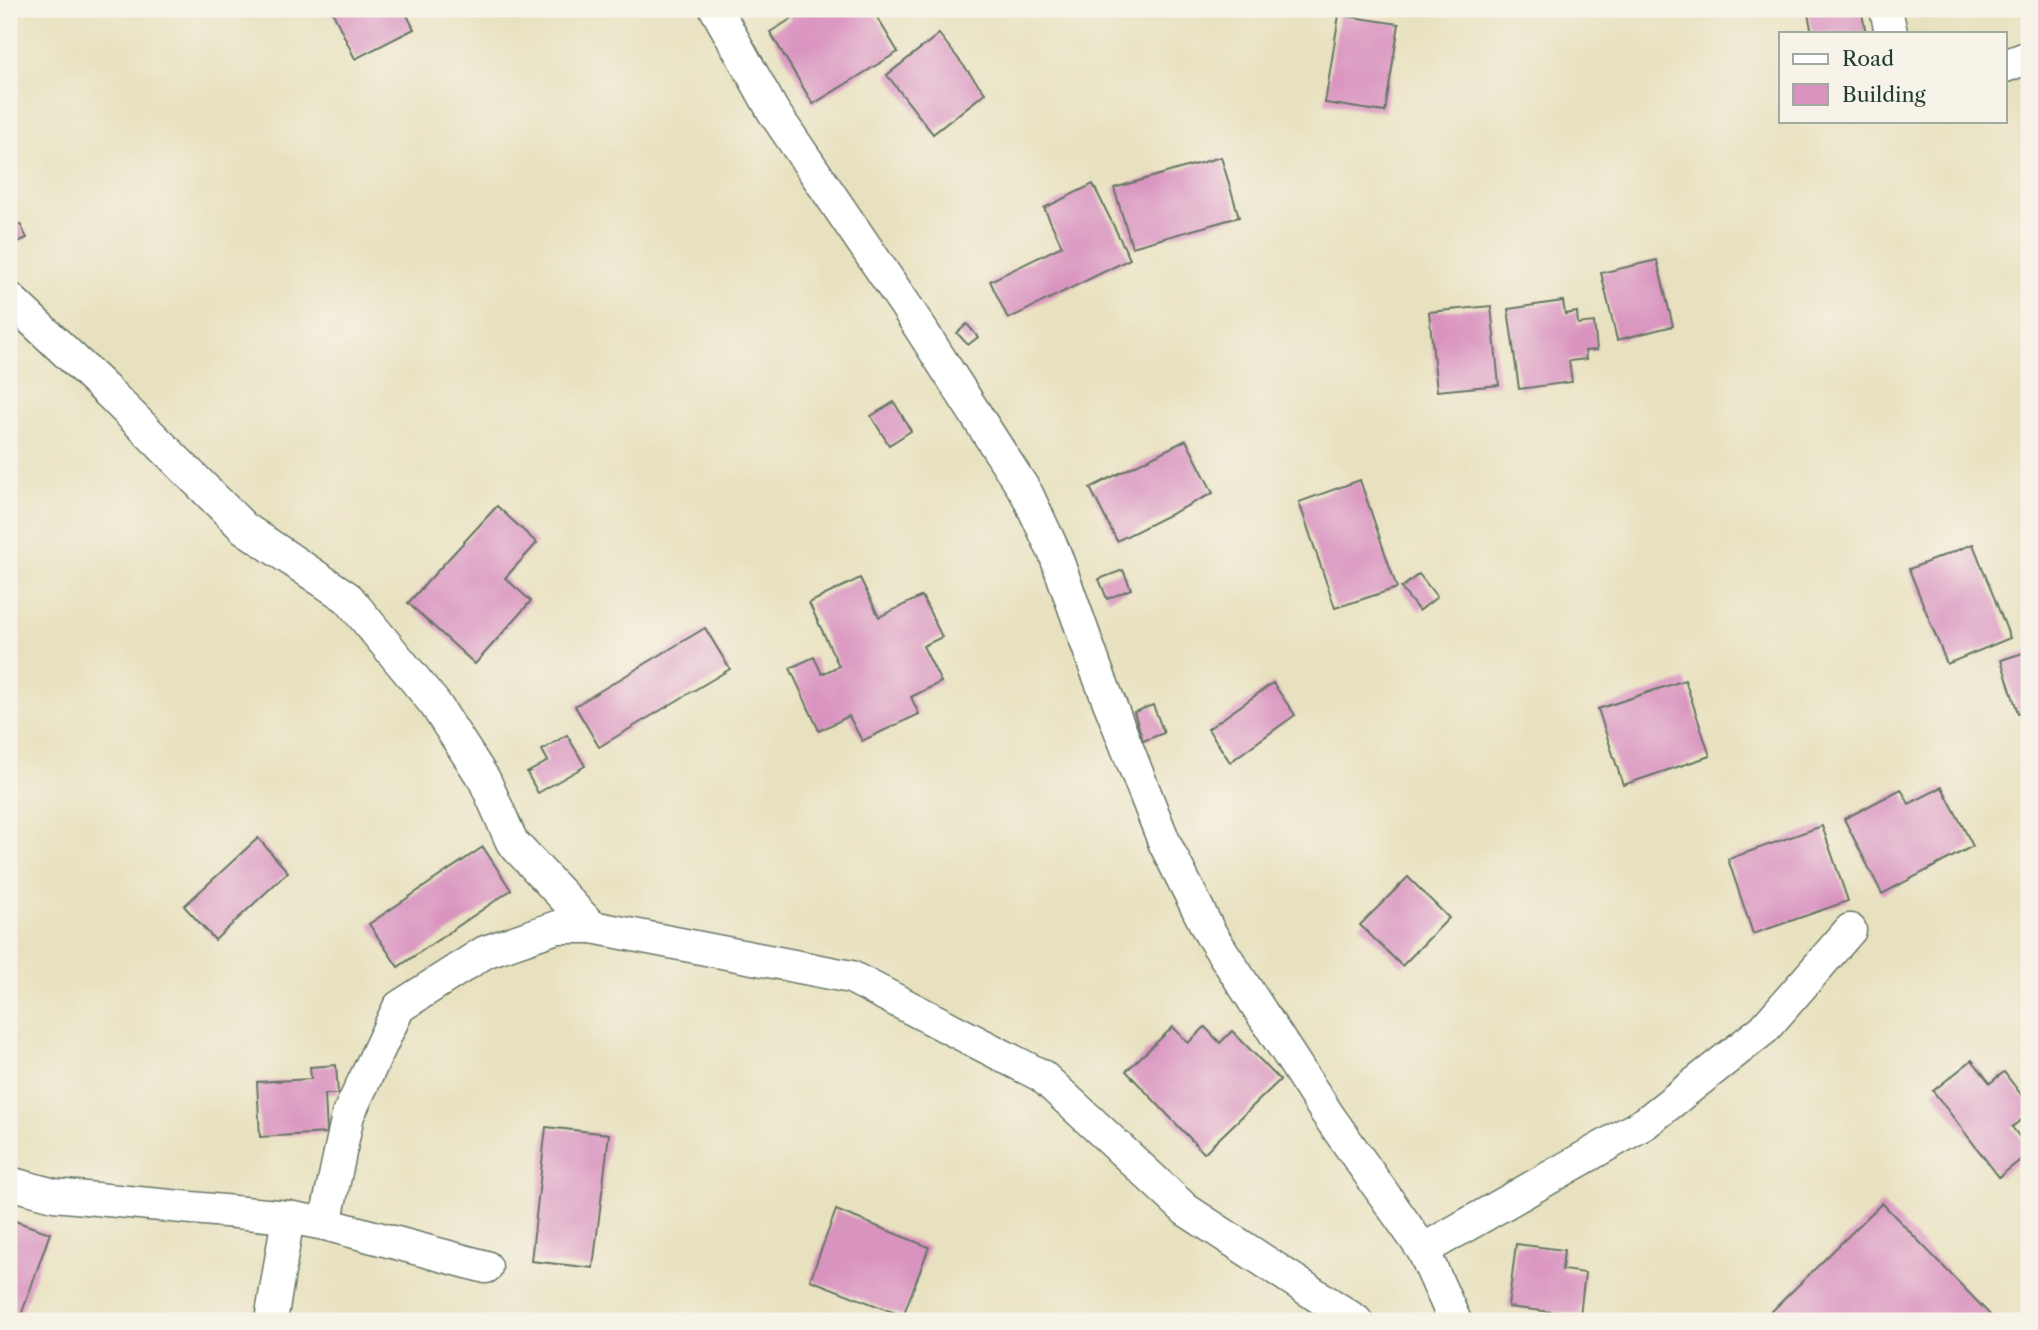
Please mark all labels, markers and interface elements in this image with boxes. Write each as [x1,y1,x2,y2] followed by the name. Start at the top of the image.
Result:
[1779,32,2007,122] legend
[1842,46,1894,71] text: Road
[1842,82,1927,107] text: Building

